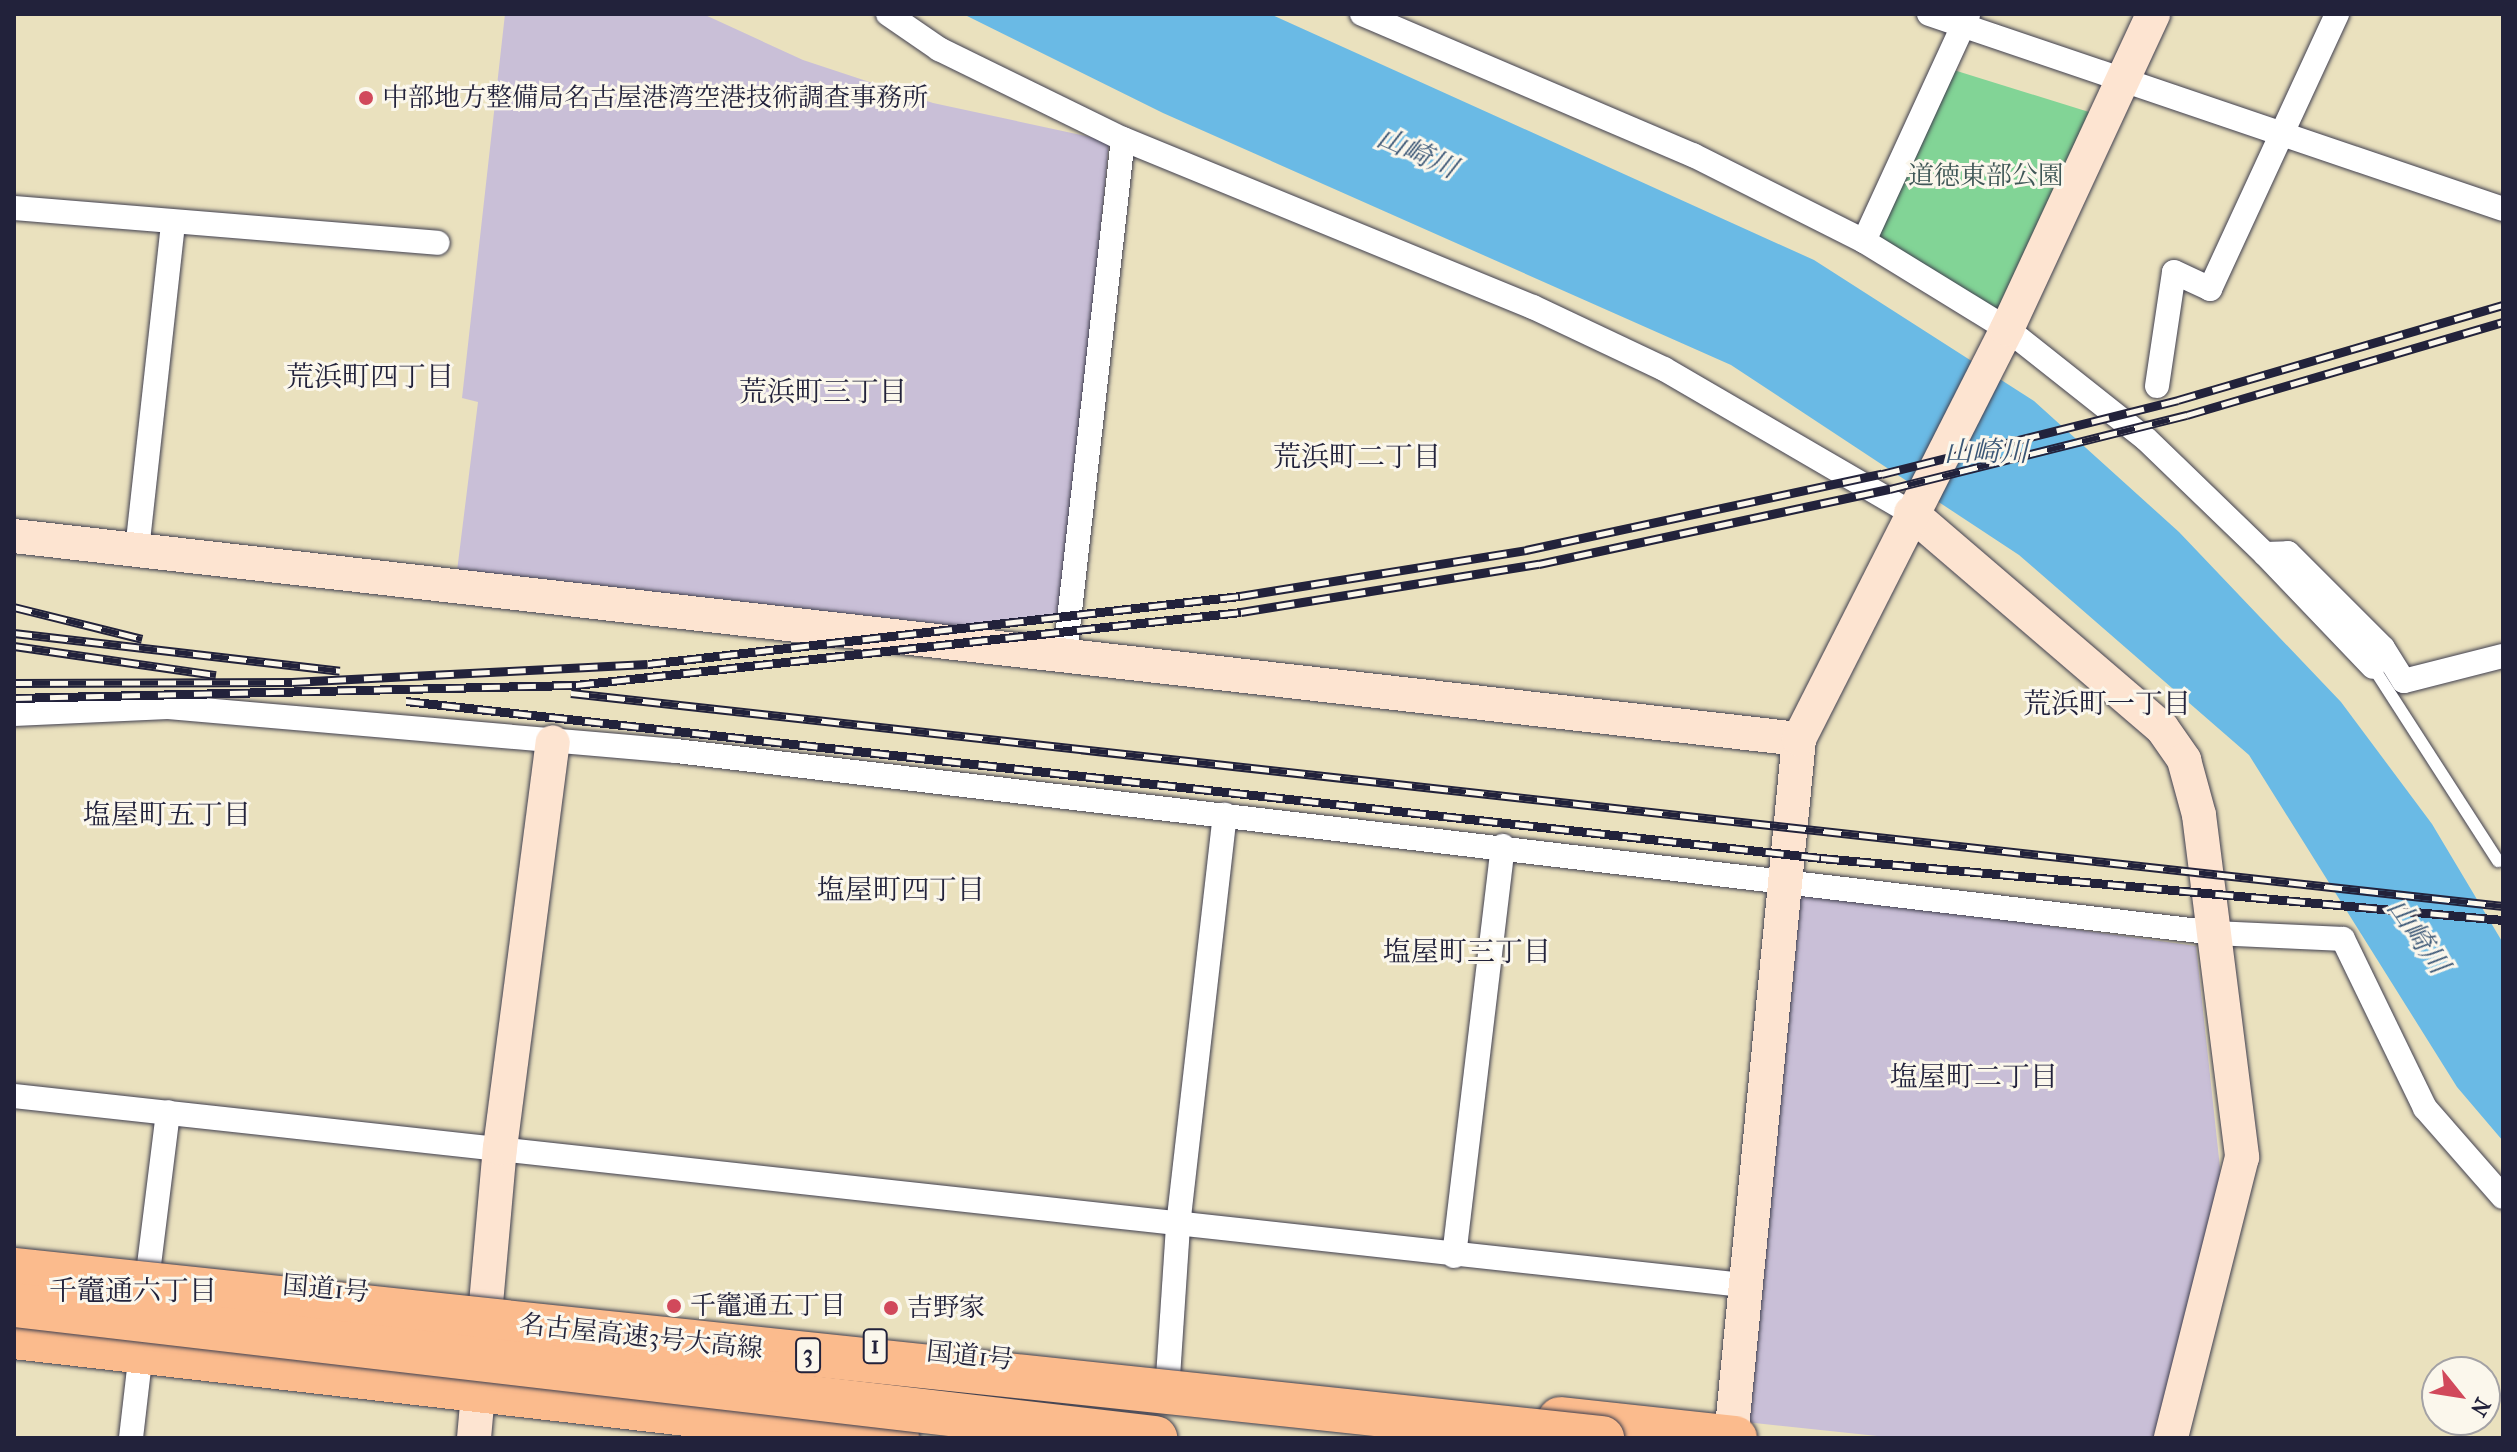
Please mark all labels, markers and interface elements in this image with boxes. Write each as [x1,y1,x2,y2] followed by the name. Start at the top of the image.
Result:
[382,82,928,114] place label: 中部地方整備局名古屋港湾空港技術調査事務所
[357,89,375,107] marker: 中部地方整備局名古屋港湾空港技術調査事務所
[1372,121,1462,185] water label: 山崎川
[1908,160,2064,192] park label: 道徳東部公園
[286,360,454,394] district label: 荒浜町四丁目
[739,375,907,409] district label: 荒浜町三丁目
[1944,435,2028,469] water label: 山崎川
[1273,440,1441,474] district label: 荒浜町二丁目
[2023,687,2191,721] district label: 荒浜町一丁目
[83,798,251,832] district label: 塩屋町五丁目
[817,873,985,907] district label: 塩屋町四丁目
[2380,892,2456,980] water label: 山崎川
[1383,935,1551,969] district label: 塩屋町三丁目
[1890,1060,2058,1094] district label: 塩屋町二丁目
[281,1270,371,1308] street label: 国道1号
[49,1274,217,1308] district label: 千竈通六丁目
[690,1290,846,1322] place label: 千竈通五丁目
[907,1292,985,1324] place label: 吉野家
[665,1297,683,1315] marker: 千竈通五丁目
[882,1299,900,1317] marker: 吉野家
[518,1309,764,1365] street label: 名古屋高速3号大高線
[861,1326,889,1366] road number: 1
[794,1335,822,1375] road number: 3
[925,1336,1015,1376] street label: 国道1号
[2421,1356,2501,1436] north arrow
[2465,1393,2495,1421] text: N

